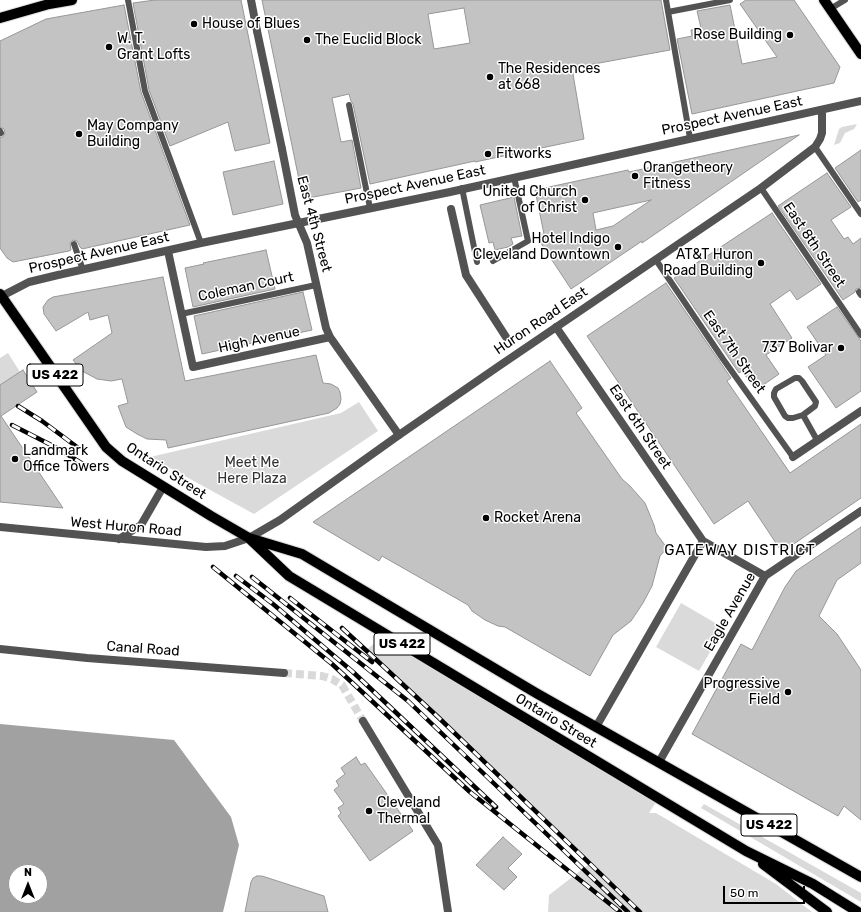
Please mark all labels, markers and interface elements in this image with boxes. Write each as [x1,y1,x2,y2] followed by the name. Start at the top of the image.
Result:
[202,16,300,32] place label: House of Blues
[189,19,199,29] marker: House of Blues
[693,27,782,43] place label: Rose Building
[785,30,795,40] marker: Rose Building
[117,31,190,64] place label: W. T. Grant Lofts
[315,32,421,48] place label: The Euclid Block
[302,35,312,45] marker: The Euclid Block
[104,42,114,52] marker: W. T. Grant Lofts
[498,61,600,94] place label: The Residences at 668
[485,72,495,82] marker: The Residences at 668
[660,93,804,139] street label: Prospect Avenue East
[87,118,179,150] place label: May Company Building
[74,129,84,139] marker: May Company Building
[496,146,552,162] place label: Fitworks
[483,149,493,159] marker: Fitworks
[643,160,733,192] place label: Orangetheory Fitness
[343,162,487,208] street label: Prospect Avenue East
[630,171,640,181] marker: Orangetheory Fitness
[293,174,335,274] street label: East 4th Street
[483,184,577,216] place label: United Church of Christ
[580,195,590,205] marker: United Church of Christ
[779,199,849,291] street label: East 8th Street
[27,229,171,277] street label: Prospect Avenue East
[473,231,610,264] place label: Hotel Indigo Cleveland Downtown
[613,242,623,252] marker: Hotel Indigo Cleveland Downtown
[663,247,753,280] place label: AT&T Huron Road Building
[756,258,766,268] marker: AT&T Huron Road Building
[197,269,295,305] street label: Coleman Court
[491,284,591,358] street label: Huron Road East
[699,307,769,397] street label: East 7th Street
[217,323,301,357] street label: High Avenue
[762,340,833,356] place label: 737 Bolivar
[836,343,846,353] marker: 737 Bolivar
[27,364,83,386] road number: US 422
[605,381,675,473] street label: East 6th Street
[123,439,209,503] street label: Ontario Street
[23,443,109,476] place label: Landmark Office Towers
[10,454,20,464] marker: Landmark Office Towers
[217,455,287,488] park label: Meet Me Here Plaza
[494,510,581,526] place label: Rocket Arena
[481,513,491,523] marker: Rocket Arena
[70,514,182,540] street label: West Huron Road
[664,542,816,560] district label: GATEWAY DISTRICT
[701,570,759,654] street label: Eagle Avenue
[374,633,430,655] road number: US 422
[106,638,180,660] street label: Canal Road
[703,676,780,708] place label: Progressive Field
[783,687,793,697] marker: Progressive Field
[512,690,600,752] street label: Ontario Street
[377,795,441,828] place label: Cleveland Thermal
[364,806,374,816] marker: Cleveland Thermal
[741,814,797,836] road number: US 422
[8,864,48,904] north arrow
[24,866,32,879] text: N
[725,878,807,904] scale bar
[730,886,758,900] text: 50 m

